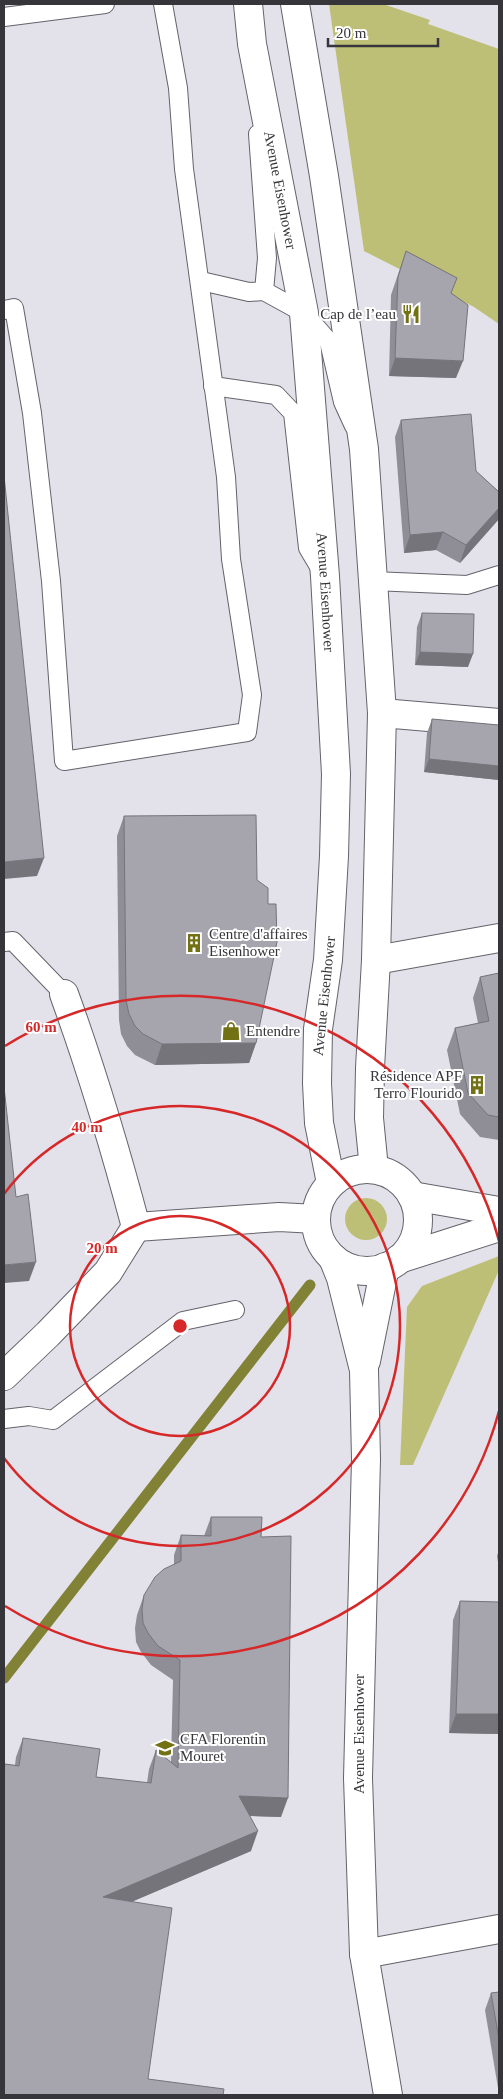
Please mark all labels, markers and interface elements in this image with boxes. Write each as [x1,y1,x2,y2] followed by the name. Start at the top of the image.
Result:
[328,15,438,47] scale bar
[336,25,367,41] text: 20 m
[261,130,300,251] street label: Avenue Eisenhower
[400,303,422,325] restaurant icon: Cap de l’eau
[320,306,396,322] place label: Cap de l’eau
[314,531,337,652] street label: Avenue Eisenhower
[209,926,308,959] place label: Centre d'affaires Eisenhower
[183,932,205,954] building icon: Centre d'affaires Eisenhower
[310,935,338,1057] street label: Avenue Eisenhower
[25,1019,57,1035] text: 60 m
[220,1020,242,1042] shop icon: Entendre
[246,1023,300,1039] place label: Entendre
[370,1068,462,1101] place label: Résidence APF Terro Flourido
[466,1074,488,1096] building icon: Résidence APF Terro Flourido
[71,1119,103,1135] text: 40 m
[86,1240,118,1256] text: 20 m
[171,1317,189,1335] centre of rings
[351,1674,367,1794] street label: Avenue Eisenhower
[180,1731,266,1764] place label: CFA Florentin Mouret
[154,1737,176,1759] school or university icon: CFA Florentin Mouret

